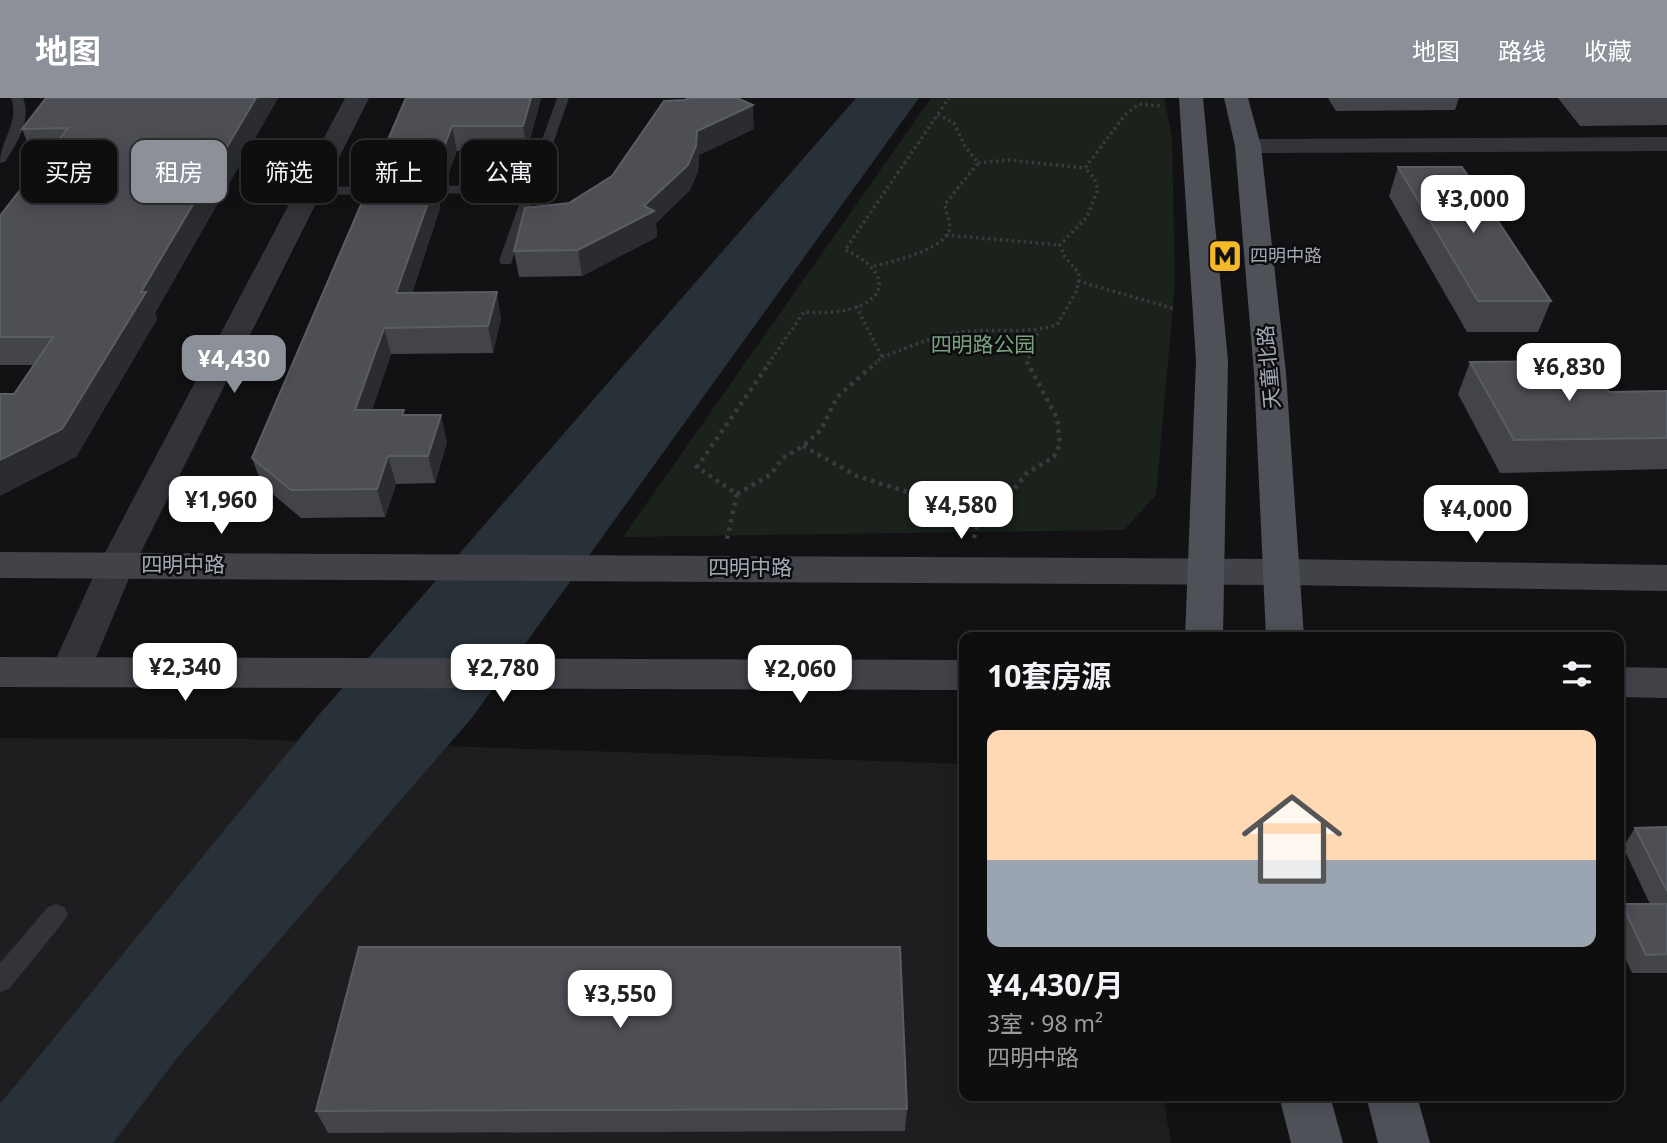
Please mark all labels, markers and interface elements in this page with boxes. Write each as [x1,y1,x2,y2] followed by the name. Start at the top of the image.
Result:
[35,28,101,73] text: 地图
[1412,34,1460,67] text: 地图
[1498,34,1546,67] text: 路线
[1584,34,1632,67] text: 收藏
[21,140,117,203] chip: 买房
[131,140,227,203] chip: 租房
[241,140,337,203] chip: 筛选
[351,140,447,203] chip: 新上
[461,140,557,203] chip: 公寓
[1416,176,1530,235] pin: ¥3,000
[1437,182,1509,214] text: ¥3,000
[1206,237,1244,275] metro station icon: 四明中路
[1250,243,1322,267] place label: 四明中路
[1250,324,1286,410] street label: 天童北路
[931,330,1036,358] park label: 四明路公园
[177,336,291,395] pin: ¥4,430
[198,342,270,374] text: ¥4,430
[1512,344,1626,403] pin: ¥6,830
[1533,350,1605,382] text: ¥6,830
[164,476,278,536] pin: ¥1,960
[904,482,1018,541] pin: ¥4,580
[185,483,257,515] text: ¥1,960
[1419,486,1533,545] pin: ¥4,000
[925,488,997,520] text: ¥4,580
[1440,492,1512,524] text: ¥4,000
[141,550,225,578] street label: 四明中路
[708,553,792,581] street label: 四明中路
[128,644,242,703] pin: ¥2,340
[446,644,560,704] pin: ¥2,780
[743,646,857,705] pin: ¥2,060
[149,650,221,682] text: ¥2,340
[467,651,539,683] text: ¥2,780
[764,652,836,684] text: ¥2,060
[987,655,1111,696] text: 10套房源
[1558,655,1596,693] icon: filters
[1229,776,1355,902] icon: home
[987,964,1124,1005] text: ¥4,430/月
[563,970,677,1030] pin: ¥3,550
[584,977,656,1009] text: ¥3,550
[987,1007,1103,1039] text: 3室 · 98 m²
[987,1041,1079,1073] text: 四明中路

